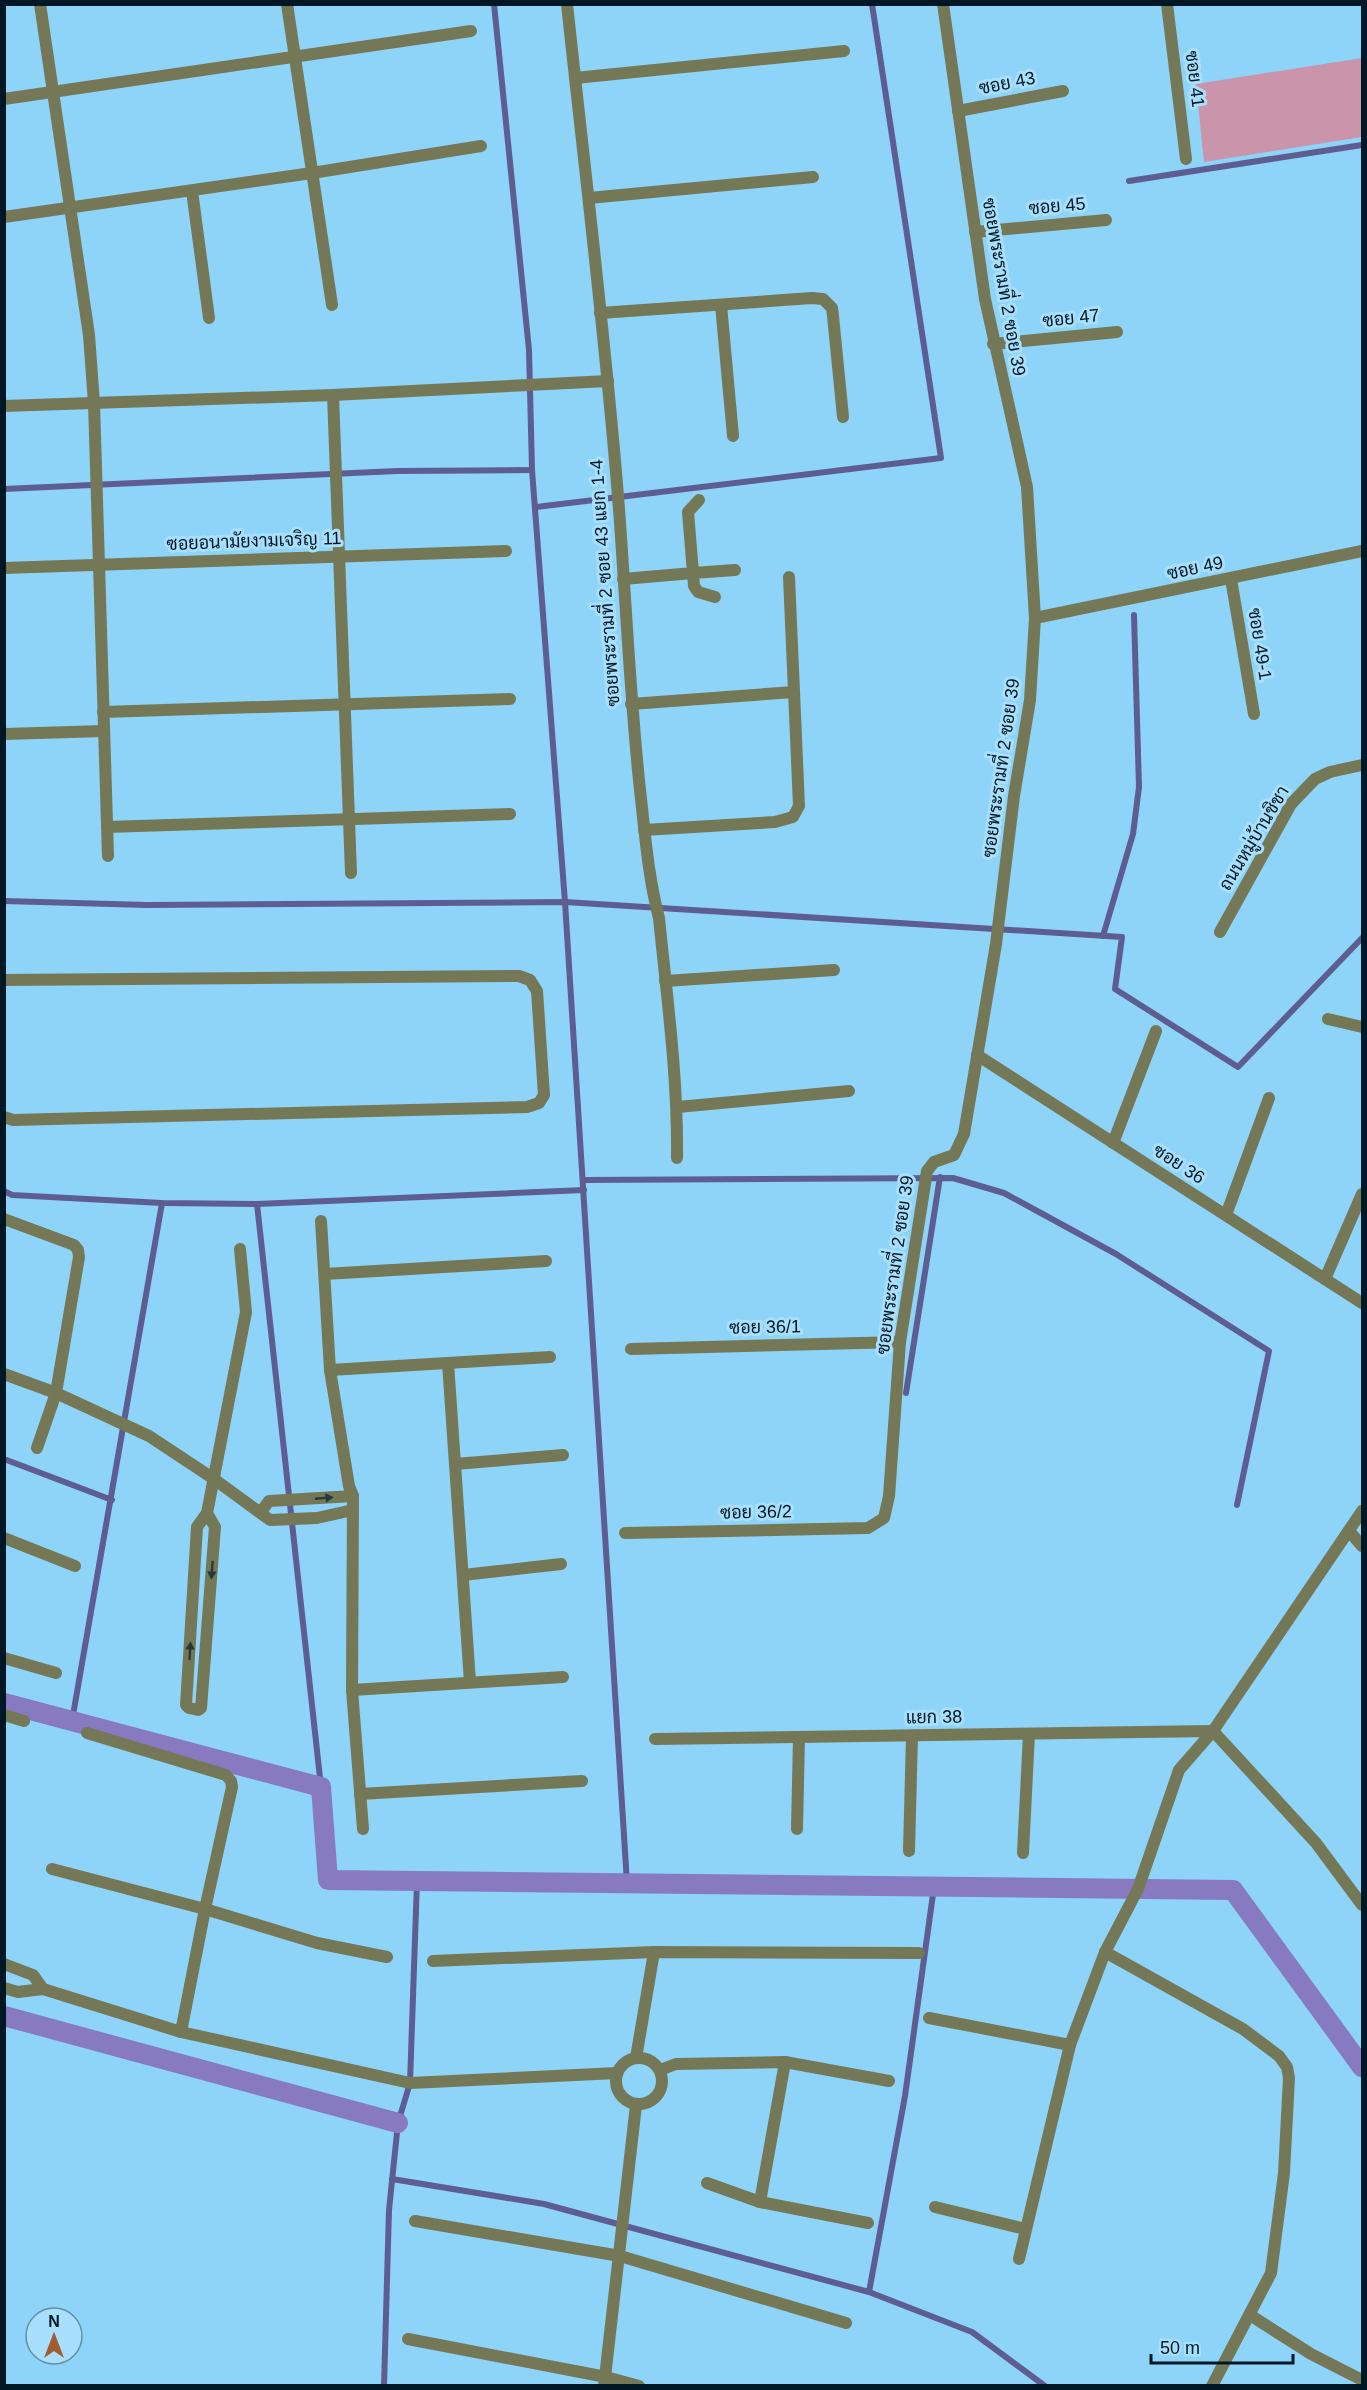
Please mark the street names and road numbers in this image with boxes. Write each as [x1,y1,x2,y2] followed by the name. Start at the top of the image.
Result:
[1182,50,1208,108] street label: ซอย 41
[977,68,1037,98] street label: ซอย 43
[1028,194,1086,218] street label: ซอย 45
[978,195,1035,378] street label: ซอยพระรามที่ 2 ซอย 39
[1042,305,1100,331] street label: ซอย 47
[580,459,624,708] street label: ซอยพระรามที่ 2 ซอย 43 แยก 1-4
[166,527,342,555] street label: ซอยอนามัยงามเจริญ 11
[1165,552,1225,584] street label: ซอย 49
[1244,606,1276,682] street label: ซอย 49-1
[973,676,1023,859] street label: ซอยพระรามที่ 2 ซอย 39
[1213,781,1296,895] street label: ถนนหมู่บ้านชิชา
[1150,1140,1208,1188] street label: ซอย 36
[867,1173,917,1356] street label: ซอยพระรามที่ 2 ซอย 39
[729,1316,801,1338] street label: ซอย 36/1
[720,1501,792,1523] street label: ซอย 36/2
[906,1707,962,1727] street label: แยก 38

